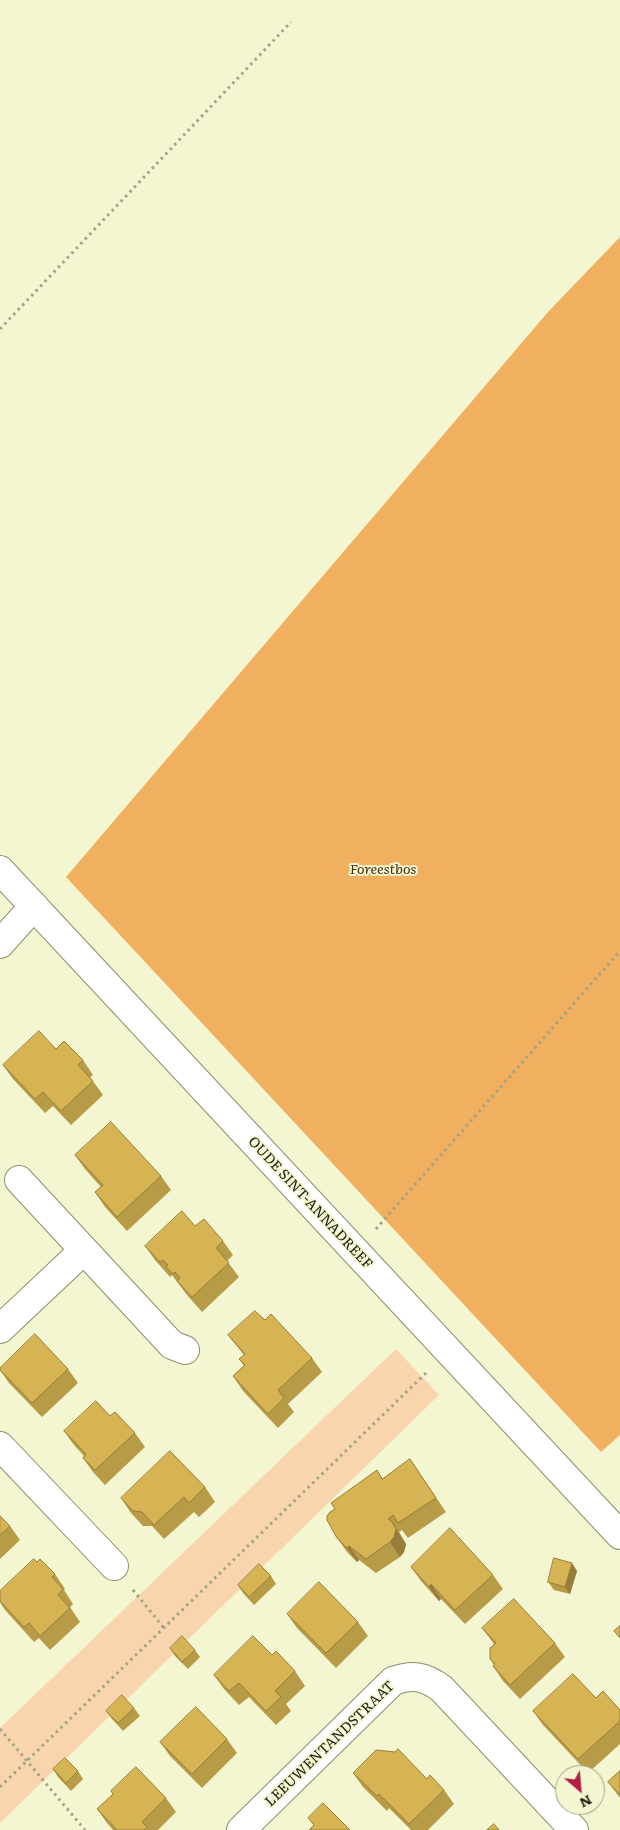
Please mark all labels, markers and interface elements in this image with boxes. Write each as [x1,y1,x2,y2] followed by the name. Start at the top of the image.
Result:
[350,862,416,878] park label: Foreestbos
[244,1133,376,1273] street label: OUDE SINT-ANNADREEF
[262,1678,398,1810] street label: LEEUWENTANDSTRAAT
[555,1765,605,1815] north arrow
[577,1791,596,1814] text: N

